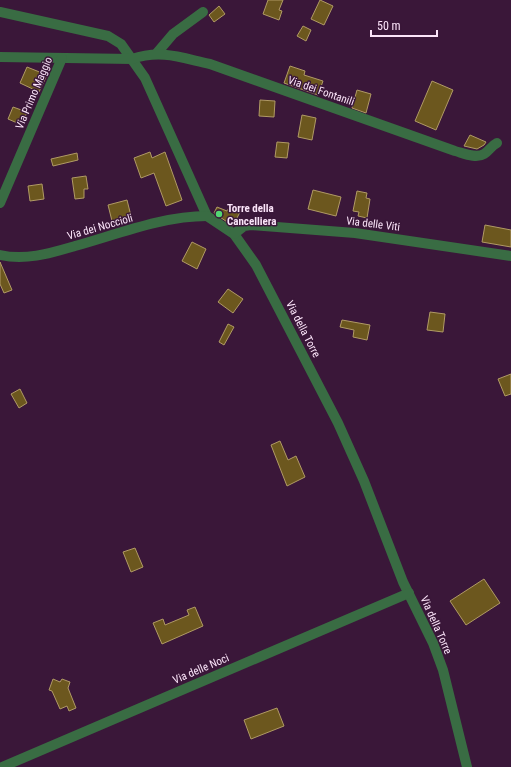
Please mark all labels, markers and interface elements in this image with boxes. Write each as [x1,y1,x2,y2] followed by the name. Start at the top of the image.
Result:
[371,12,437,38] scale bar
[377,19,401,33] text: 50 m
[13,54,55,131] street label: Via Primo Maggio
[286,74,356,108] street label: Via dei Fontanili
[227,202,276,228] place label: Torre della Cancelliera
[214,209,224,219] marker: Torre della Cancelliera
[66,211,134,243] street label: Via dei Noccioli
[345,214,401,234] street label: Via delle Viti
[283,298,323,360] street label: Via della Torre
[417,594,455,656] street label: Via della Torre
[171,651,231,687] street label: Via delle Noci

